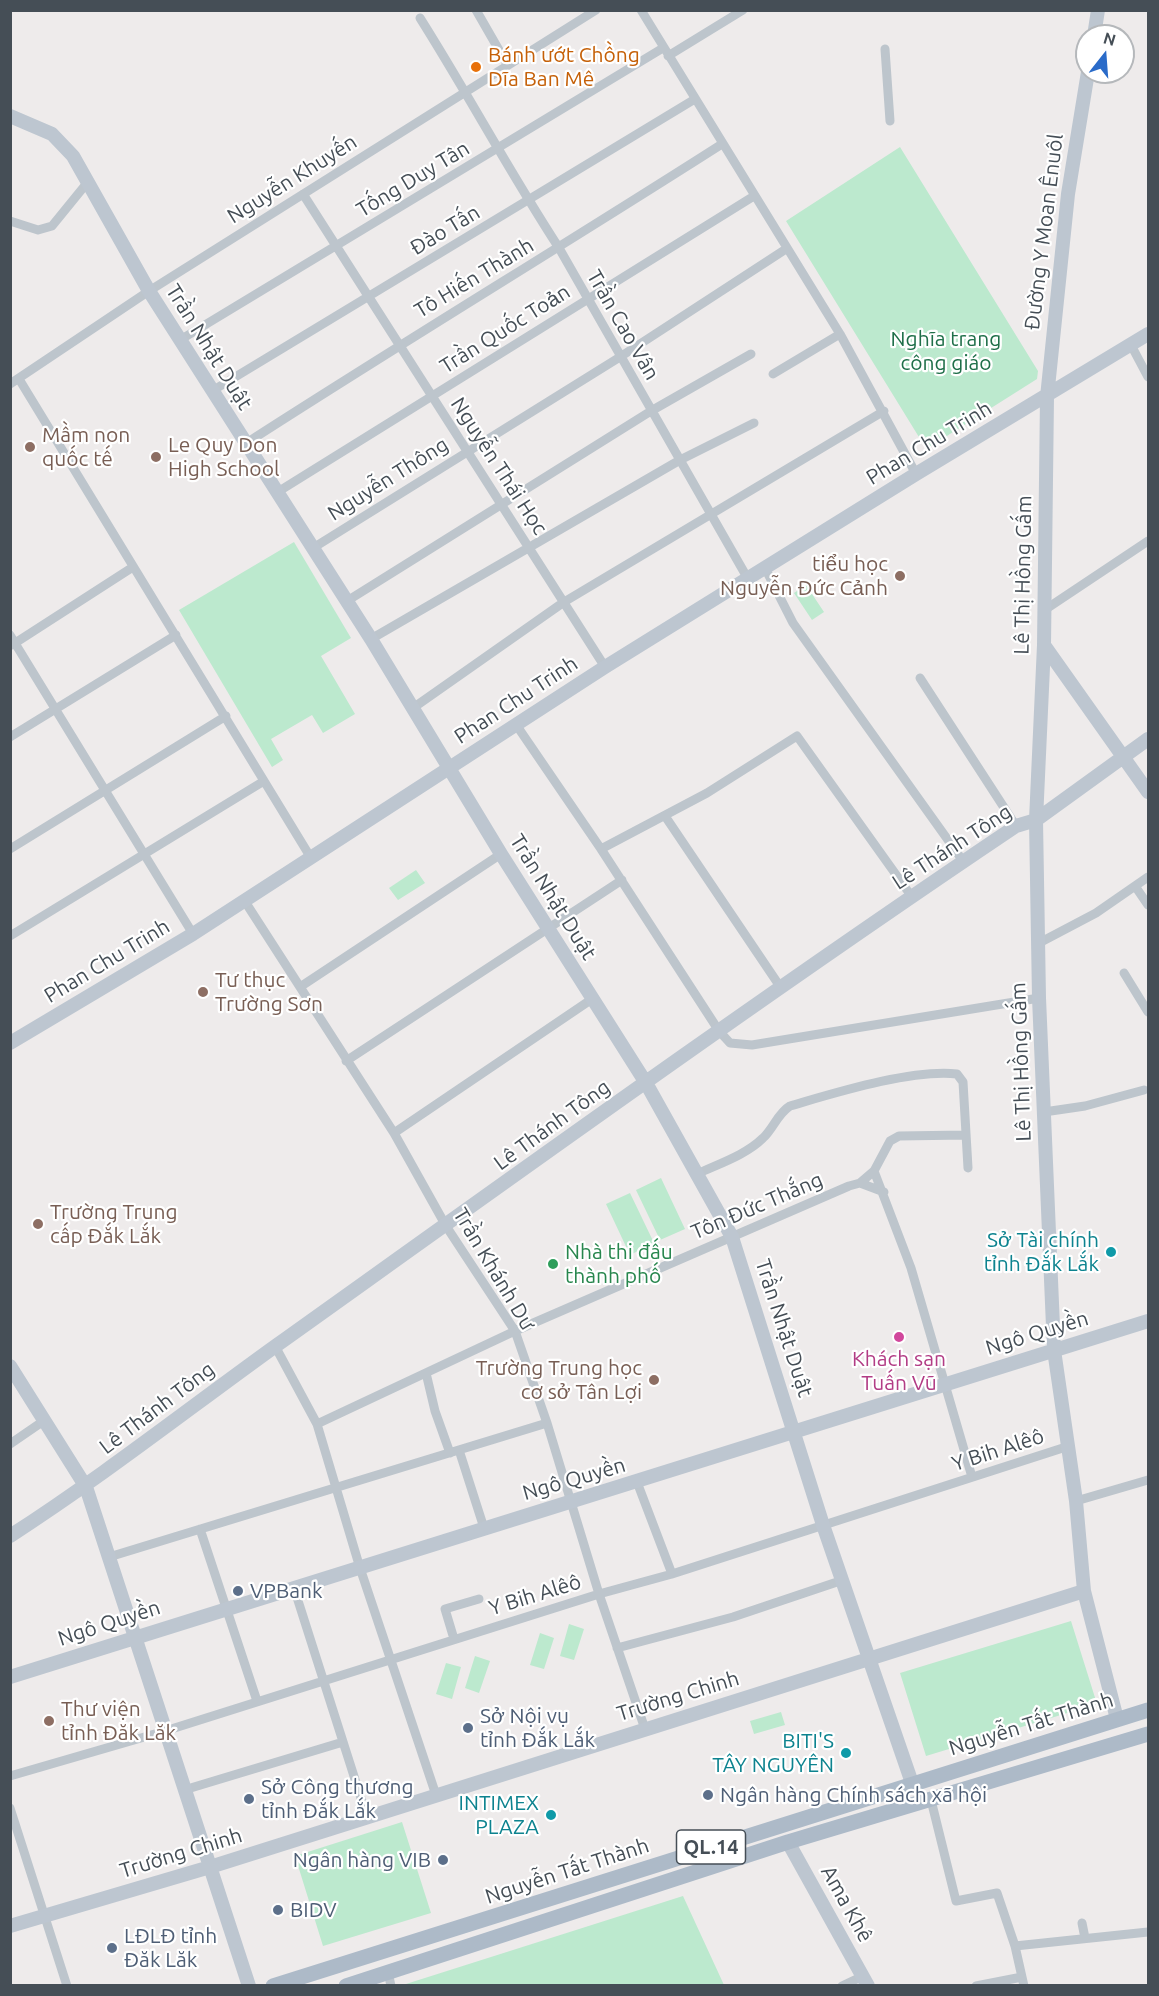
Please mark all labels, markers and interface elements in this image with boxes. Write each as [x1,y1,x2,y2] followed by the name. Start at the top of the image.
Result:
[1075,24,1135,84] north arrow
[1101,28,1118,49] text: N
[488,42,640,92] place label: Bánh ướt Chồng Dĩa Ban Mê
[469,60,483,74] marker: Bánh ướt Chồng Dĩa Ban Mê
[223,129,361,229] street label: Nguyễn Khuyến
[1019,133,1069,331] street label: Đường Y Moan Ênuôl
[352,135,474,223] street label: Tống Duy Tân
[406,199,484,261] street label: Đào Tấn
[410,233,538,323] street label: Tô Hiến Thành
[581,265,665,385] street label: Trần Cao Vân
[435,279,575,379] street label: Trần Quốc Toản
[160,280,258,414] street label: Trần Nhật Duật
[891,326,1001,376] park label: Nghĩa trang công giáo
[445,393,553,539] street label: Nguyễn Thái Học
[862,396,996,490] street label: Phan Chu Trinh
[42,422,130,472] place label: Mầm non quốc tế
[168,432,279,482] place label: Le Quy Don High School
[323,432,453,526] street label: Nguyễn Thông
[23,440,37,454] marker: Mầm non quốc tế
[149,450,163,464] marker: Le Quy Don High School
[1009,495,1037,655] street label: Lê Thị Hồng Gấm
[720,551,888,601] place label: tiểu học Nguyễn Đức Cảnh
[893,569,907,583] marker: tiểu học Nguyễn Đức Cảnh
[450,651,582,749] street label: Phan Chu Trinh
[888,799,1016,895] street label: Lê Thánh Tông
[504,830,602,964] street label: Trần Nhật Duật
[40,914,174,1008] street label: Phan Chu Trinh
[215,967,323,1017] place label: Tư thục Trường Sơn
[1006,982,1036,1142] street label: Lê Thị Hồng Gấm
[196,985,210,999] marker: Tư thục Trường Sơn
[489,1074,615,1176] street label: Lê Thánh Tông
[687,1167,827,1245] street label: Tôn Đức Thắng
[50,1199,178,1249] place label: Trường Trung cấp Đắk Lắk
[448,1203,540,1335] street label: Trần Khánh Dư
[31,1217,45,1231] marker: Trường Trung cấp Đắk Lắk
[984,1227,1099,1277] place label: Sở Tài chính tỉnh Đắk Lắk
[565,1239,673,1289] place label: Nhà thi đấu thành phố
[1104,1245,1118,1259] marker: Sở Tài chính tỉnh Đắk Lắk
[750,1256,818,1400] street label: Trần Nhật Duật
[546,1257,560,1271] marker: Nhà thi đấu thành phố
[983,1305,1091,1361] street label: Ngô Quyền
[892,1330,906,1344] marker: Khách sạn Tuấn Vũ
[852,1346,946,1396] place label: Khách sạn Tuấn Vũ
[476,1355,642,1405] place label: Trường Trung học cơ sở Tân Lợi
[95,1357,219,1459] street label: Lê Thánh Tông
[647,1373,661,1387] marker: Trường Trung học cơ sở Tân Lợi
[949,1423,1047,1477] street label: Y Bih Alêô
[520,1452,628,1506] street label: Ngô Quyền
[486,1569,584,1621] street label: Y Bih Alêô
[250,1578,323,1604] place label: VPBank
[231,1584,245,1598] marker: VPBank
[55,1595,163,1651] street label: Ngô Quyền
[614,1665,742,1727] street label: Trường Chinh
[946,1687,1116,1761] street label: Nguyễn Tất Thành
[61,1696,176,1746] place label: Thư viện tỉnh Đăk Lăk
[480,1703,595,1753] place label: Sở Nội vụ tỉnh Đắk Lắk
[42,1714,56,1728] marker: Thư viện tỉnh Đăk Lăk
[461,1721,475,1735] marker: Sở Nội vụ tỉnh Đắk Lắk
[712,1728,834,1778] place label: BITI'S TÂY NGUYÊN
[839,1746,853,1760] marker: BITI'S TÂY NGUYÊN
[261,1774,414,1824] place label: Sở Công thương tỉnh Đắk Lắk
[720,1782,987,1808] place label: Ngân hàng Chính sách xã hội
[701,1788,715,1802] marker: Ngân hàng Chính sách xã hội
[459,1790,539,1840] place label: INTIMEX PLAZA
[242,1792,256,1806] marker: Sở Công thương tỉnh Đắk Lắk
[544,1808,558,1822] marker: INTIMEX PLAZA
[117,1822,245,1884] street label: Trường Chinh
[676,1830,746,1864] road number: QL.14
[482,1833,652,1909] street label: Nguyễn Tất Thành
[293,1847,431,1873] place label: Ngân hàng VIB
[436,1853,450,1867] marker: Ngân hàng VIB
[816,1861,878,1947] street label: Ama Khê
[290,1897,337,1923] place label: BIDV
[271,1903,285,1917] marker: BIDV
[124,1923,217,1973] place label: LĐLĐ tỉnh Đăk Lăk
[105,1941,119,1955] marker: LĐLĐ tỉnh Đăk Lăk

